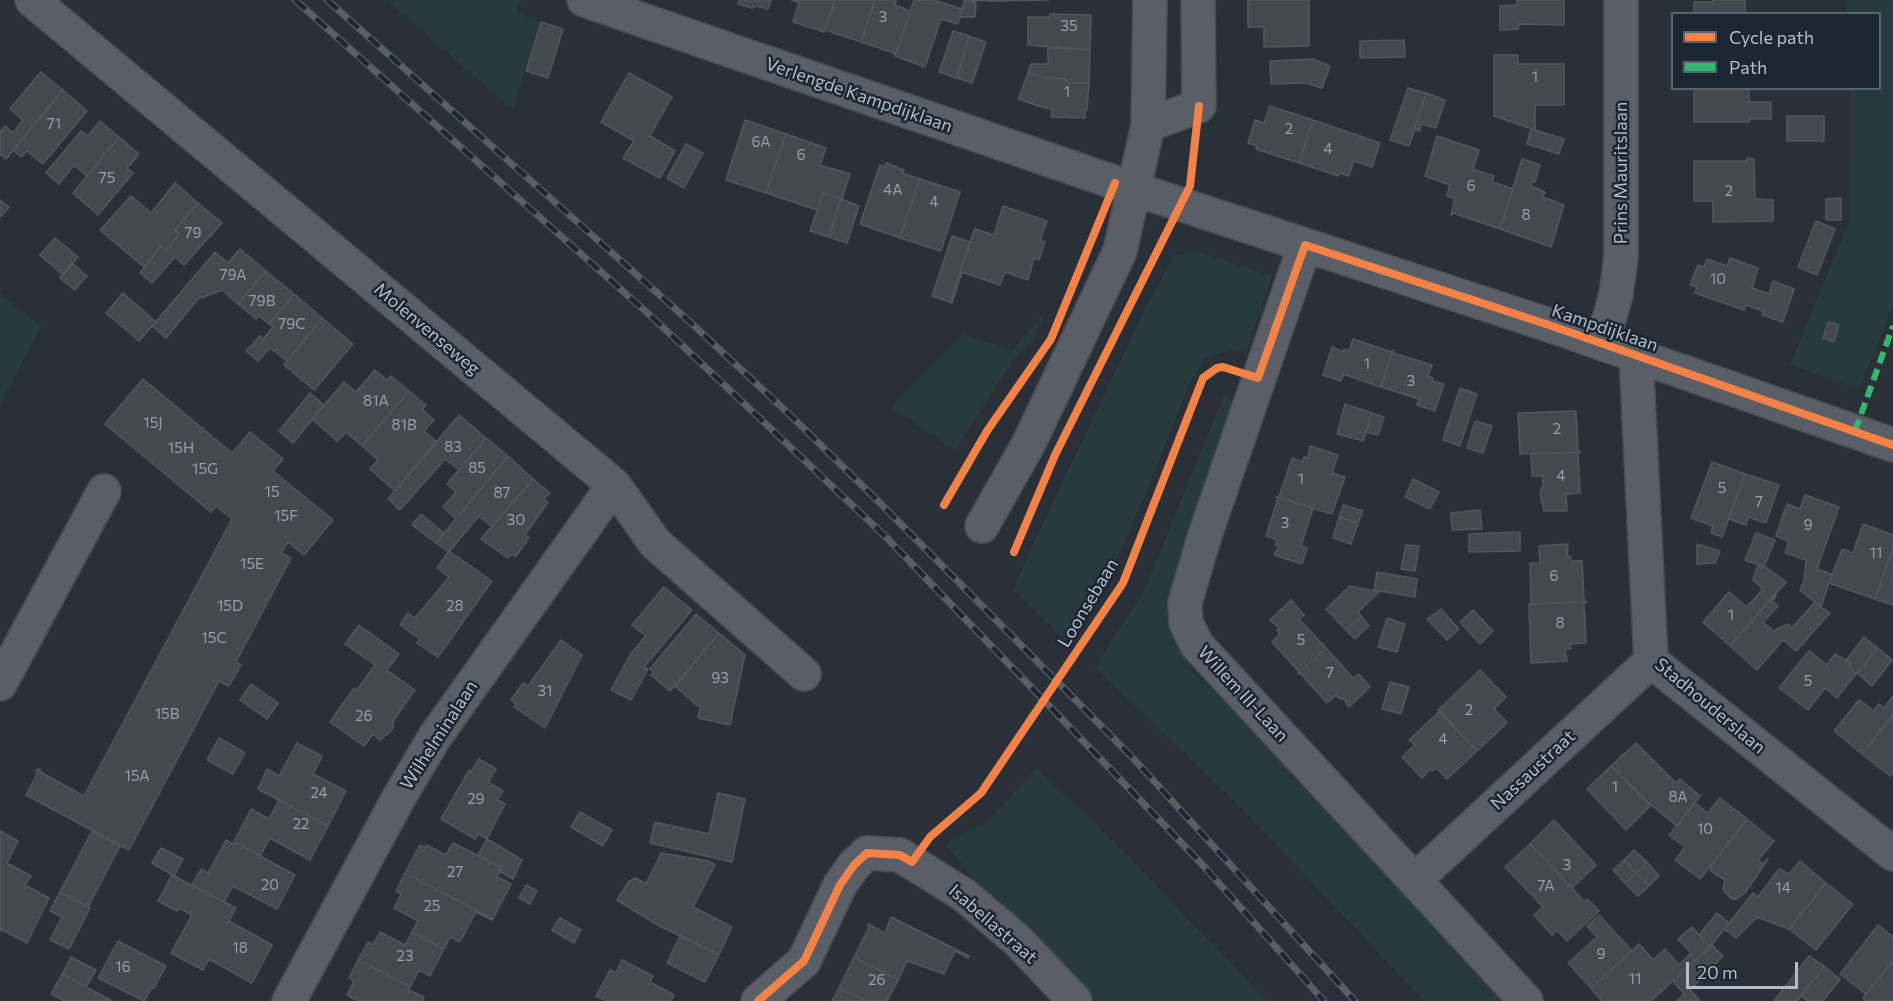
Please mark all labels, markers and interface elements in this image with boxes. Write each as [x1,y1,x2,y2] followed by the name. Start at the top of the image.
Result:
[879,8,887,26] house number: 3
[1671,12,1881,90] legend
[1060,17,1078,35] house number: 35
[1729,26,1814,48] text: Cycle path
[763,53,955,137] street label: Verlengde Kampdijklaan
[1729,56,1767,78] text: Path
[1532,68,1538,86] house number: 1
[1064,83,1070,101] house number: 1
[1610,102,1632,244] street label: Prins Mauritslaan
[47,115,61,133] house number: 71
[1285,120,1293,138] house number: 2
[751,133,771,151] house number: 6A
[1324,140,1332,158] house number: 4
[796,146,806,164] house number: 6
[99,169,115,187] house number: 75
[1466,177,1476,195] house number: 6
[883,181,903,199] house number: 4A
[1725,182,1733,200] house number: 2
[930,193,938,211] house number: 4
[1521,206,1531,224] house number: 8
[185,224,201,242] house number: 79
[220,266,246,284] house number: 79A
[1710,270,1726,288] house number: 10
[370,278,484,380] street label: Molenvenseweg
[249,292,275,310] house number: 79B
[1549,300,1661,356] street label: Kampdijklaan
[278,315,306,333] house number: 79C
[1364,355,1370,373] house number: 1
[1407,372,1415,390] house number: 3
[363,392,389,410] house number: 81A
[143,414,163,432] house number: 15J
[391,416,417,434] house number: 81B
[1553,420,1561,438] house number: 2
[444,438,462,456] house number: 83
[168,439,194,457] house number: 15H
[468,459,486,477] house number: 85
[192,460,218,478] house number: 15G
[1557,467,1565,485] house number: 4
[1298,470,1304,488] house number: 1
[1718,479,1726,497] house number: 5
[264,483,280,501] house number: 15
[494,484,510,502] house number: 87
[1755,493,1763,511] house number: 7
[274,507,298,525] house number: 15F
[507,511,525,529] house number: 30
[1281,514,1289,532] house number: 3
[1803,516,1813,534] house number: 9
[1870,544,1882,562] house number: 11
[240,555,264,573] house number: 15E
[1053,555,1123,651] street label: Loonsebaan
[1549,567,1559,585] house number: 6
[217,597,243,615] house number: 15D
[446,597,464,615] house number: 28
[1728,606,1734,624] house number: 1
[1555,614,1565,632] house number: 8
[201,629,227,647] house number: 15C
[1297,631,1305,649] house number: 5
[1193,642,1293,746] street label: Willem III-Laan
[1650,654,1770,758] street label: Stadhouderslaan
[1326,664,1334,682] house number: 7
[711,669,729,687] house number: 93
[1804,672,1812,690] house number: 5
[396,676,482,794] street label: Wilhelminalaan
[538,682,552,700] house number: 31
[1465,701,1473,719] house number: 2
[155,705,179,723] house number: 15B
[355,707,373,725] house number: 26
[1486,725,1580,815] street label: Nassaustraat
[1439,730,1447,748] house number: 4
[124,767,150,785] house number: 15A
[1612,778,1618,796] house number: 1
[310,784,328,802] house number: 24
[1668,788,1688,806] house number: 8A
[467,790,485,808] house number: 29
[293,815,309,833] house number: 22
[1697,820,1713,838] house number: 10
[1563,856,1571,874] house number: 3
[447,863,463,881] house number: 27
[261,876,279,894] house number: 20
[1537,877,1555,895] house number: 7A
[1775,879,1791,897] house number: 14
[944,880,1042,968] street label: Isabellastraat
[424,897,440,915] house number: 25
[232,939,248,957] house number: 18
[1596,945,1606,963] house number: 9
[397,947,413,965] house number: 23
[1689,950,1802,988] scale bar
[115,958,131,976] house number: 16
[1697,961,1738,983] text: 20 m
[1629,970,1641,988] house number: 11
[868,971,886,989] house number: 26

